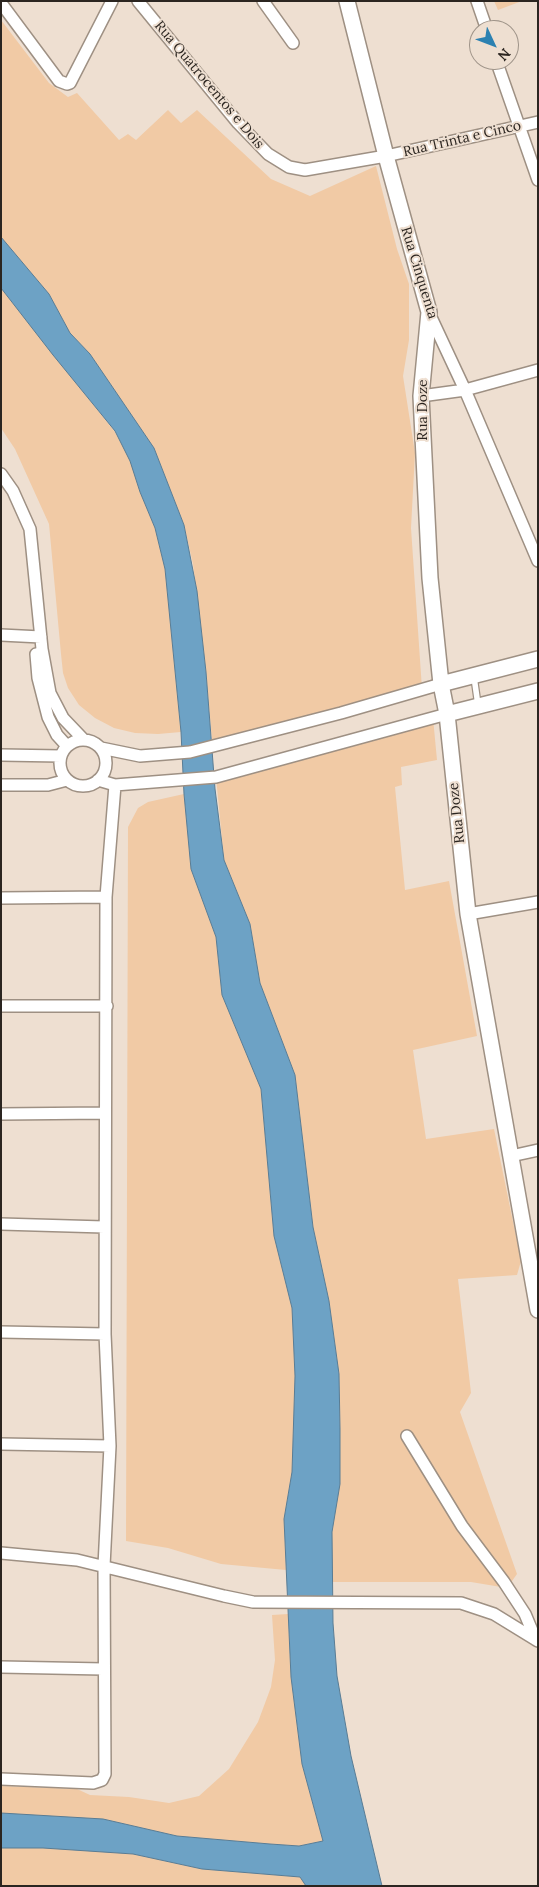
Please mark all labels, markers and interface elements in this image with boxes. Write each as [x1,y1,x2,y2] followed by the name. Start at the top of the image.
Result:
[151,18,267,152] street label: Rua Quatrocentos e Dois
[469,20,519,70] north arrow
[494,44,515,65] text: N
[401,117,523,161] street label: Rua Trinta e Cinco
[397,225,441,321] street label: Rua Cinquenta
[415,379,431,441] street label: Rua Doze
[445,782,469,844] street label: Rua Doze

